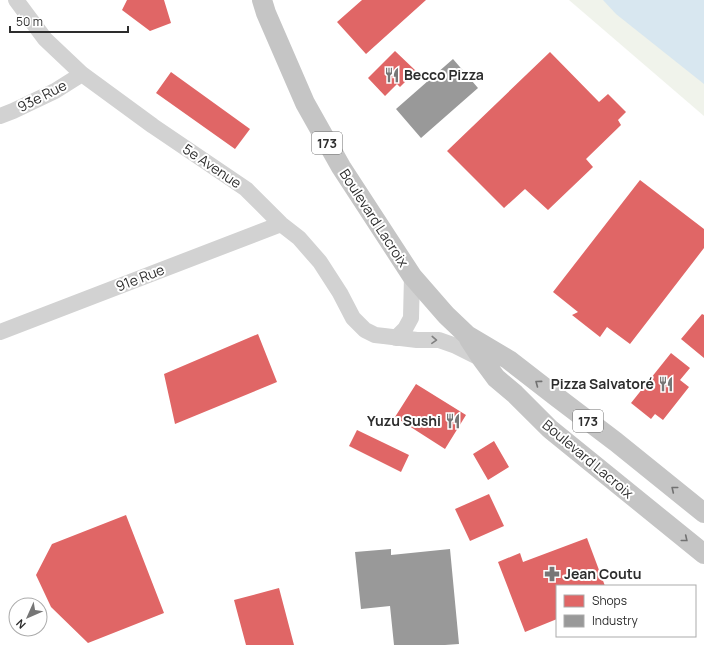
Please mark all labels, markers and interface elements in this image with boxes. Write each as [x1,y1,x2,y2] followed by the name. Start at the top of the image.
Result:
[10,8,128,34] scale bar
[16,13,43,30] text: 50 m
[404,65,484,84] place label: Becco Pizza
[383,66,401,84] restaurant icon: Becco Pizza
[14,75,70,116] street label: 93e Rue
[312,132,342,154] road number: 173
[179,139,245,192] street label: 5e Avenue
[336,165,414,271] street label: Boulevard Lacroix
[113,260,167,295] street label: 91e Rue
[431,336,437,345] one-way arrow
[551,374,654,393] place label: Pizza Salvatoré
[657,375,675,393] restaurant icon: Pizza Salvatoré
[536,380,543,387] one-way arrow
[573,410,603,432] road number: 173
[367,411,441,430] place label: Yuzu Sushi
[444,412,462,430] restaurant icon: Yuzu Sushi
[539,415,638,503] street label: Boulevard Lacroix
[671,486,678,493] one-way arrow
[680,534,688,541] one-way arrow
[564,564,641,583] place label: Jean Coutu
[543,565,561,583] pharmacy icon: Jean Coutu
[556,585,696,637] legend
[592,592,627,609] text: Shops
[8,597,48,637] north arrow
[592,612,638,629] text: Industry
[12,616,29,633] text: N

